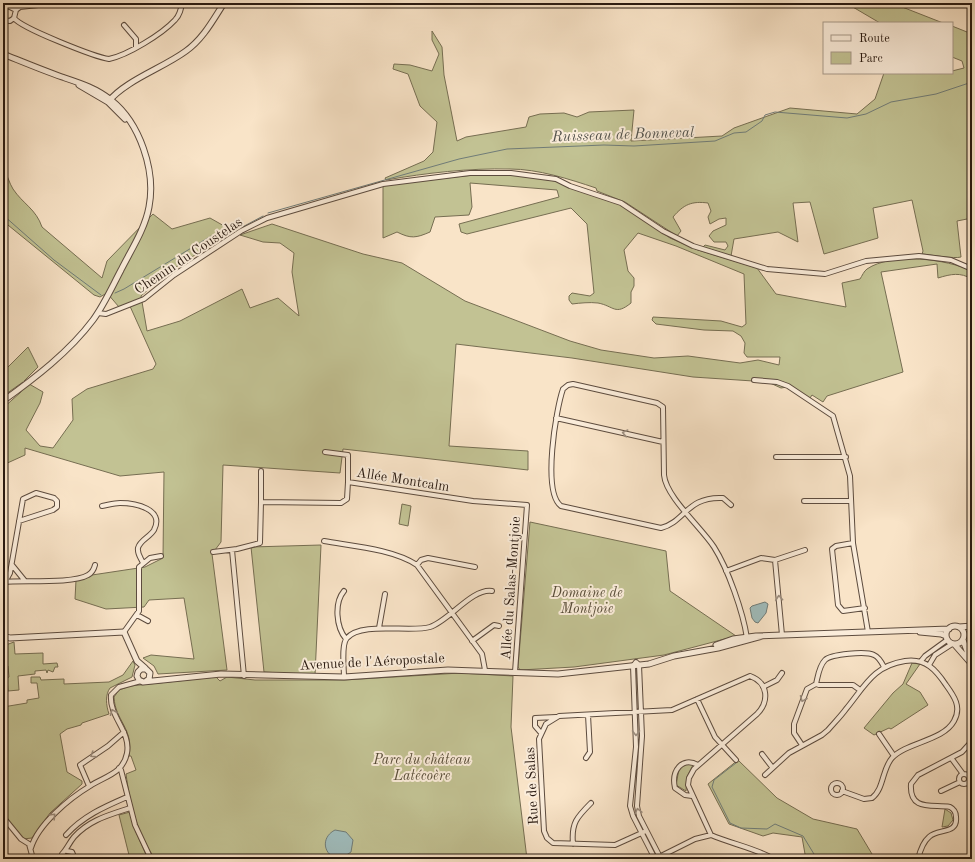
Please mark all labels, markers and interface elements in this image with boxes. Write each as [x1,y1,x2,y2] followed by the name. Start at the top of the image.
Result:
[823,22,953,74] legend
[859,33,890,45] text: Route
[859,53,883,65] text: Parc
[551,125,695,146] water label: Ruisseau de Bonneval
[132,215,245,297] street label: Chemin du Coustelas
[622,430,628,438] one-way arrow
[355,466,450,494] street label: Allée Montcalm
[499,516,523,660] street label: Allée du Salas-Montjoie
[550,586,623,617] park label: Domaine de Montjoie
[774,595,783,601] one-way arrow
[299,651,445,673] street label: Avenue de l'Aéropostale
[799,695,807,702] one-way arrow
[110,709,118,716] one-way arrow
[632,730,640,736] one-way arrow
[523,747,541,825] street label: Rue de Salas
[90,751,97,758] one-way arrow
[372,753,471,783] park label: Parc du château Latécoère
[635,808,643,814] one-way arrow
[48,813,56,821] one-way arrow

